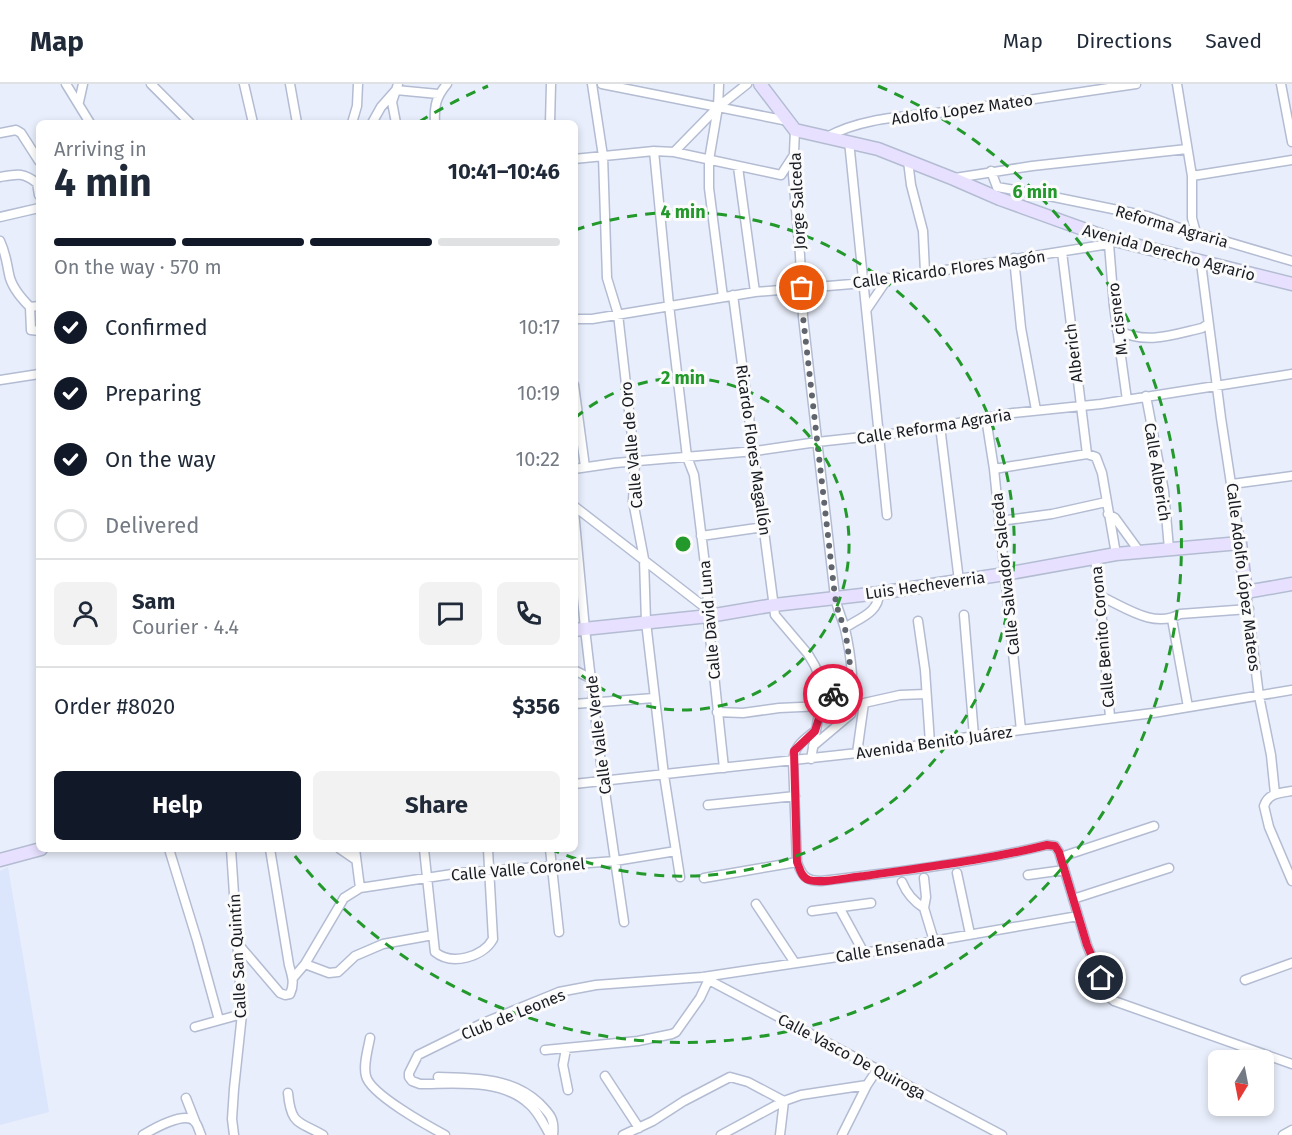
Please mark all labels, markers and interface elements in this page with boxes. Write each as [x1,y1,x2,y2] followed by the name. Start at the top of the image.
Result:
[30,25,84,58] text: Map
[1003,28,1043,54] text: Map
[1076,28,1172,54] text: Directions
[1205,28,1262,54] text: Saved
[890,90,1034,129] street label: Adolfo Lopez Mateo
[54,137,147,161] text: Arriving in
[785,152,810,250] street label: Jorge Salceda
[448,158,560,185] text: 10:41–10:46
[54,160,152,206] text: 4 min
[1012,181,1058,203] text: 6 min
[660,201,706,223] text: 4 min
[1113,201,1231,252] street label: Reforma Agraria
[1080,220,1257,285] street label: Avenida Derecho Agrario
[851,247,1047,292] street label: Calle Ricardo Flores Magón
[54,255,222,279] text: On the way · 570 m
[776,262,827,313] pin
[785,271,818,304] icon: bag
[1104,281,1131,356] street label: M. cisnero
[54,311,87,344] icon: check
[105,314,208,341] text: Confirmed
[519,315,560,339] text: 10:17
[1060,322,1087,384] street label: Alberich
[732,363,775,537] street label: Ricardo Flores Magallón
[661,367,705,389] text: 2 min
[54,377,87,410] icon: check
[105,380,201,407] text: Preparing
[517,381,560,405] text: 10:19
[616,381,647,509] street label: Calle Valle de Oro
[855,405,1013,448] street label: Calle Reforma Agraria
[1140,422,1175,523] street label: Calle Alberich
[54,443,87,476] icon: check
[105,446,216,473] text: On the way
[516,447,560,471] text: 10:22
[1223,482,1264,672] street label: Calle Adolfo López Mateos
[988,492,1023,656] street label: Calle Salvador Salceda
[105,512,200,539] text: Delivered
[673,534,693,554] centre of rings
[695,560,724,680] street label: Calle David Luna
[1087,565,1118,709] street label: Calle Benito Corona
[864,568,986,603] street label: Luis Hecheverria
[54,582,117,645] button: person
[419,582,482,645] button: chat
[497,582,560,645] button: phone
[132,588,175,615] text: Sam
[132,615,239,639] text: Courier · 4.4
[803,664,863,724] courier
[582,674,615,796] street label: Calle Valle Verde
[817,678,850,711] icon: bike
[54,693,175,720] text: Order #8020
[512,693,560,720] text: $356
[855,722,1014,763] street label: Avenida Benito Juárez
[54,771,301,840] button: Help
[313,771,560,840] button: Share
[450,854,586,885] street label: Calle Valle Coronel
[225,893,250,1019] street label: Calle San Quintín
[834,931,946,966] street label: Calle Ensenada
[1075,952,1126,1003] pin
[1084,961,1117,994] icon: home
[459,985,568,1044] street label: Club de Leones
[775,1009,929,1103] street label: Calle Vasco De Quiroga
[1208,1050,1274,1116] north arrow
[1208,1050,1274,1116] map controls

